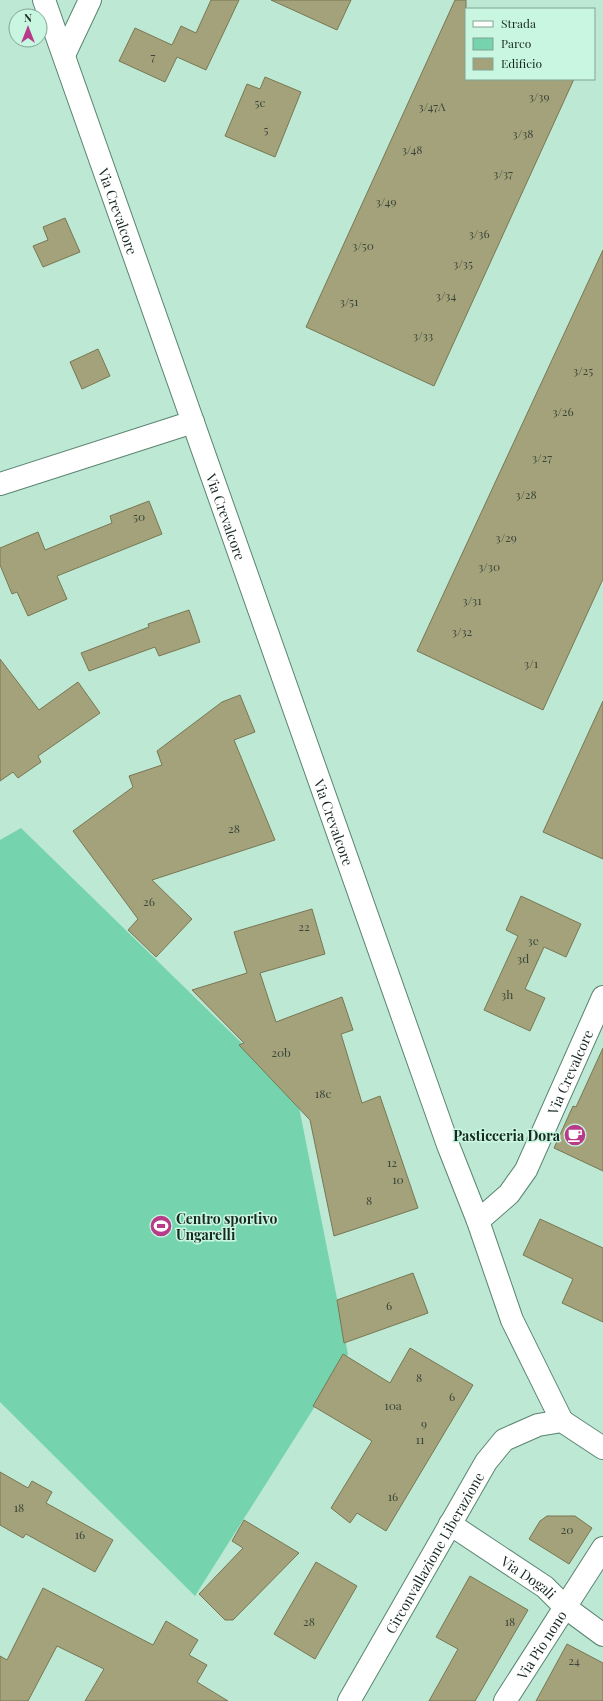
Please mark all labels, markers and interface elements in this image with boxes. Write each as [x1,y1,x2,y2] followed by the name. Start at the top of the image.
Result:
[8,8,48,48] north arrow
[465,8,595,80] legend
[24,10,32,25] text: N
[501,15,536,31] text: Strada
[501,35,532,51] text: Parco
[151,48,156,64] house number: 7
[501,55,543,71] text: Edificio
[528,88,550,104] house number: 3/39
[255,94,266,110] house number: 5c
[418,98,446,114] house number: 3/47A
[264,121,269,137] house number: 5
[512,125,534,141] house number: 3/38
[401,141,423,157] house number: 3/48
[94,164,143,257] street label: Via Crevalcore
[493,165,513,181] house number: 3/37
[375,193,397,209] house number: 3/49
[468,225,490,241] house number: 3/36
[352,237,374,253] house number: 3/50
[453,255,473,271] house number: 3/35
[436,287,457,303] house number: 3/34
[339,293,359,309] house number: 3/51
[413,327,433,343] house number: 3/33
[573,362,593,378] house number: 3/25
[552,403,574,419] house number: 3/26
[532,449,552,465] house number: 3/27
[202,470,250,563] street label: Via Crevalcore
[515,486,537,502] house number: 3/28
[133,508,145,524] house number: 50
[495,529,517,545] house number: 3/29
[478,558,500,574] house number: 3/30
[462,592,482,608] house number: 3/31
[452,623,473,639] house number: 3/32
[524,655,539,671] house number: 3/1
[310,775,358,868] street label: Via Crevalcore
[228,820,240,836] house number: 28
[143,893,155,909] house number: 26
[298,918,310,934] house number: 22
[527,932,539,948] house number: 3e
[517,950,529,966] house number: 3d
[501,986,513,1002] house number: 3h
[542,1027,597,1118] street label: Via Crevalcore
[271,1044,291,1060] house number: 20b
[315,1085,331,1101] house number: 18c
[562,1122,588,1148] cafe icon: Pasticceria Dora
[453,1126,561,1145] place label: Pasticceria Dora
[387,1154,397,1170] house number: 12
[392,1171,404,1187] house number: 10
[366,1192,372,1208] house number: 8
[176,1209,277,1244] place label: Centro sportivo Ungarelli
[148,1213,174,1239] sports icon: Centro sportivo Ungarelli
[386,1297,392,1313] house number: 6
[416,1369,422,1385] house number: 8
[449,1388,455,1404] house number: 6
[384,1397,402,1413] house number: 10a
[421,1415,427,1431] house number: 9
[416,1431,425,1447] house number: 11
[380,1468,488,1637] street label: Circonvallazione Liberazione
[388,1488,398,1504] house number: 16
[14,1499,24,1515] house number: 18
[561,1521,573,1537] house number: 20
[75,1526,85,1542] house number: 16
[497,1551,561,1603] street label: Via Dogali
[511,1606,570,1684] street label: Via Pio nono
[303,1613,315,1629] house number: 28
[505,1613,515,1629] house number: 18
[568,1652,580,1668] house number: 24

